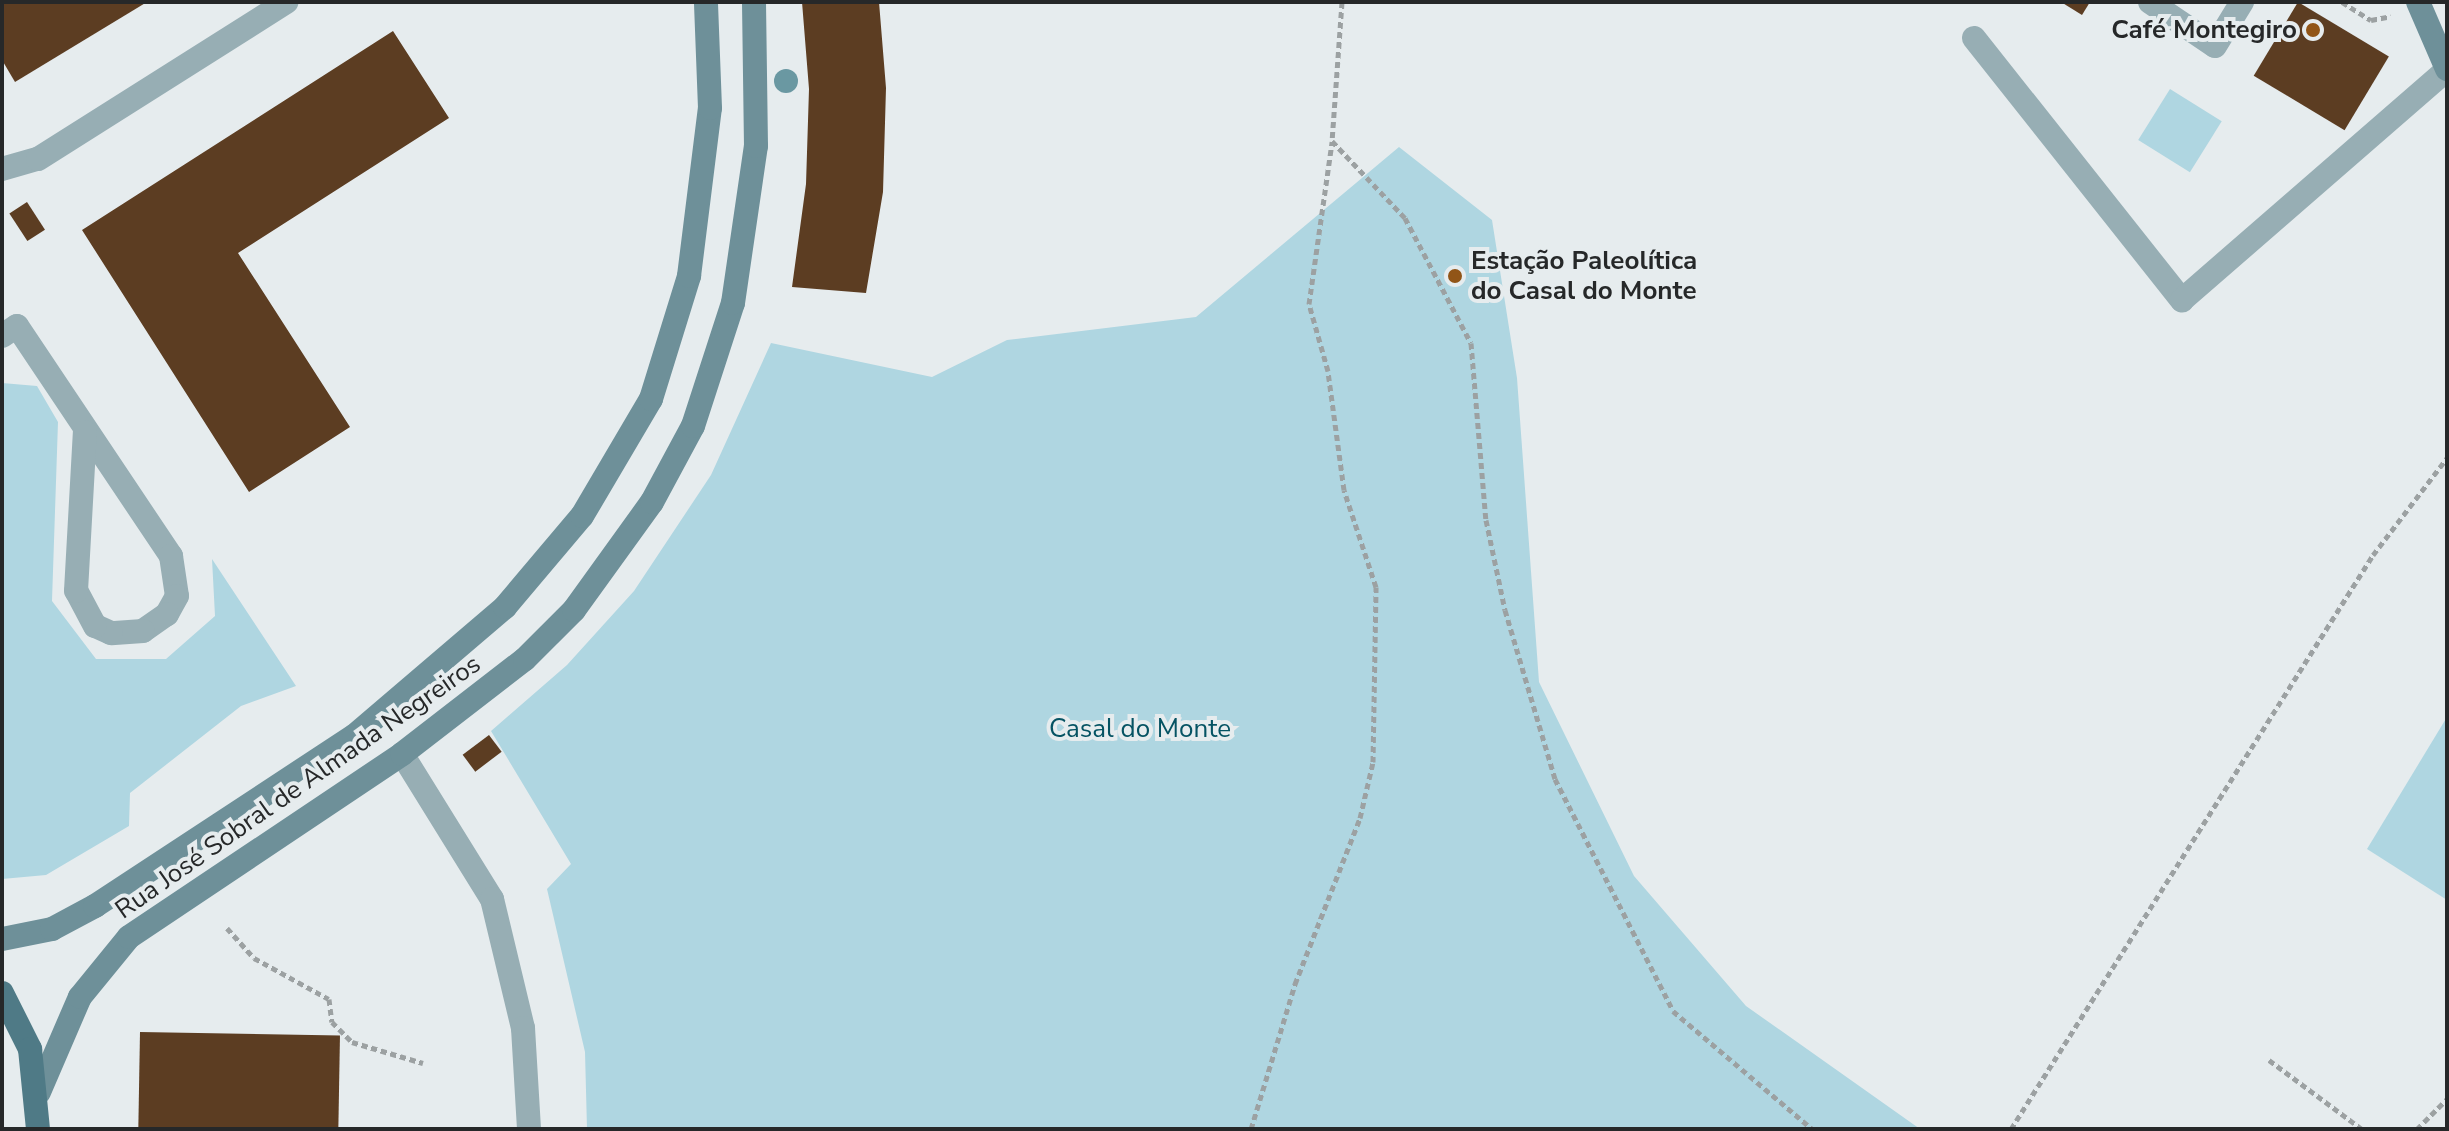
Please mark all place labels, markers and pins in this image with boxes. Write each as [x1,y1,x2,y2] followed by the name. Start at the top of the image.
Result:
[2111,14,2297,46] place label: Café Montegiro
[2304,21,2322,39] marker: Café Montegiro
[1471,245,1697,306] place label: Estação Paleolítica do Casal do Monte
[1446,267,1464,285] marker: Estação Paleolítica do Casal do Monte

